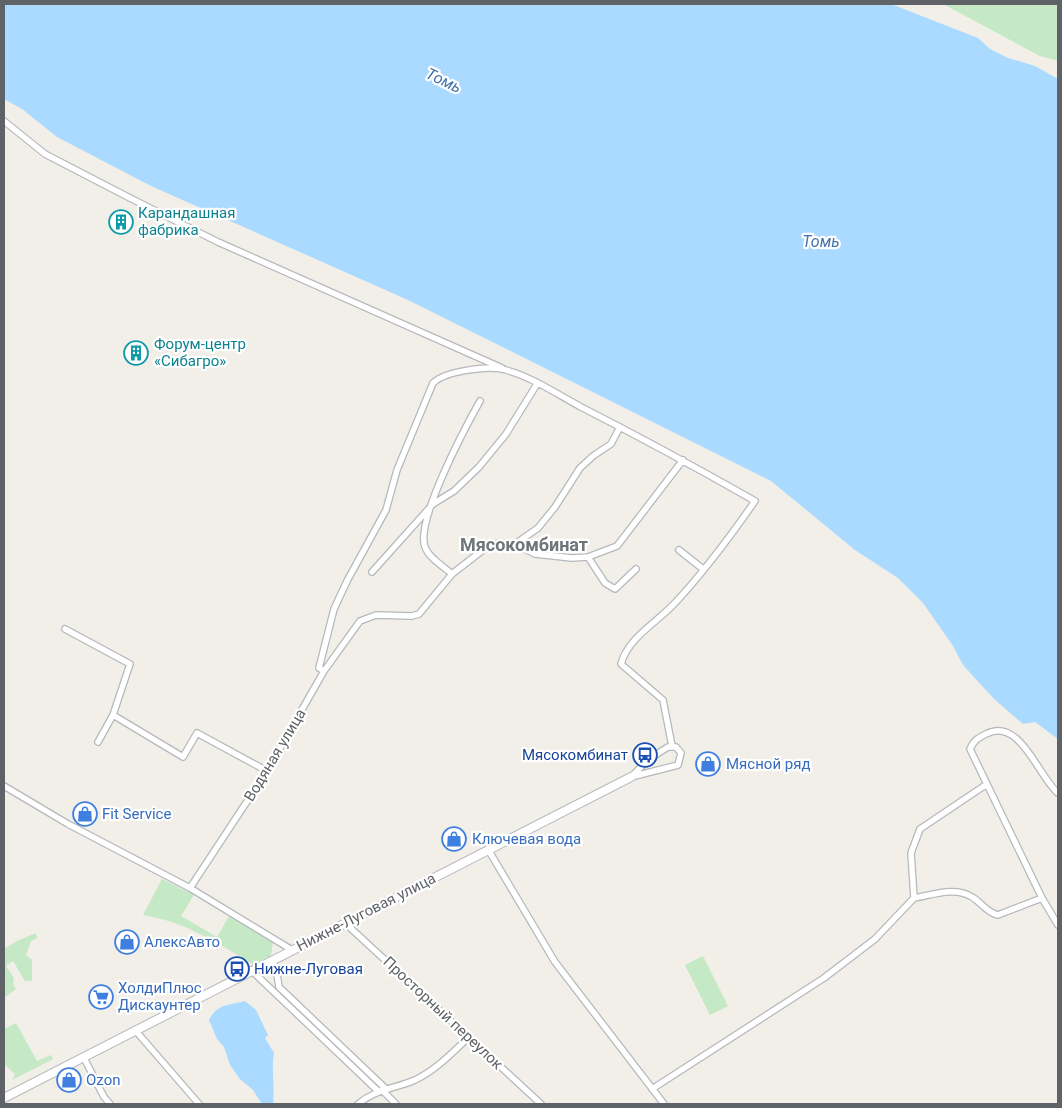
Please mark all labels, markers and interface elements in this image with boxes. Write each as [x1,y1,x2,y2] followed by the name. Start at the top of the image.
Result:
[423,64,465,97] water label: Томь
[138,204,235,239] place label: Карандашная фабрика
[108,209,134,235] building icon: Карандашная фабрика
[802,232,840,251] water label: Томь
[154,335,246,370] place label: Форум-центр «Сибагро»
[123,340,149,366] building icon: Форум-центр «Сибагро»
[460,534,588,555] district label: Мясокомбинат
[240,706,310,804] street label: Водяная улица
[632,742,658,768] bus stop icon: Мясокомбинат
[522,746,628,764] place label: Мясокомбинат
[695,751,721,777] shop icon: Мясной ряд
[726,755,810,773] place label: Мясной ряд
[72,801,98,827] shop icon: Fit Service
[102,805,171,823] place label: Fit Service
[441,826,467,852] shop icon: Ключевая вода
[472,830,581,848] place label: Ключевая вода
[293,869,439,955] street label: Нижне-Луговая улица
[114,929,140,955] shop icon: АлексАвто
[144,933,220,951] place label: АлексАвто
[379,953,507,1073] street label: Просторный переулок
[224,956,250,982] bus stop icon: Нижне-Луговая
[254,960,363,978] place label: Нижне-Луговая
[118,979,202,1014] place label: ХолдиПлюс Дискаунтер
[88,984,114,1010] supermarket icon: ХолдиПлюс Дискаунтер
[56,1067,82,1093] shop icon: Ozon
[86,1071,120,1089] place label: Ozon

